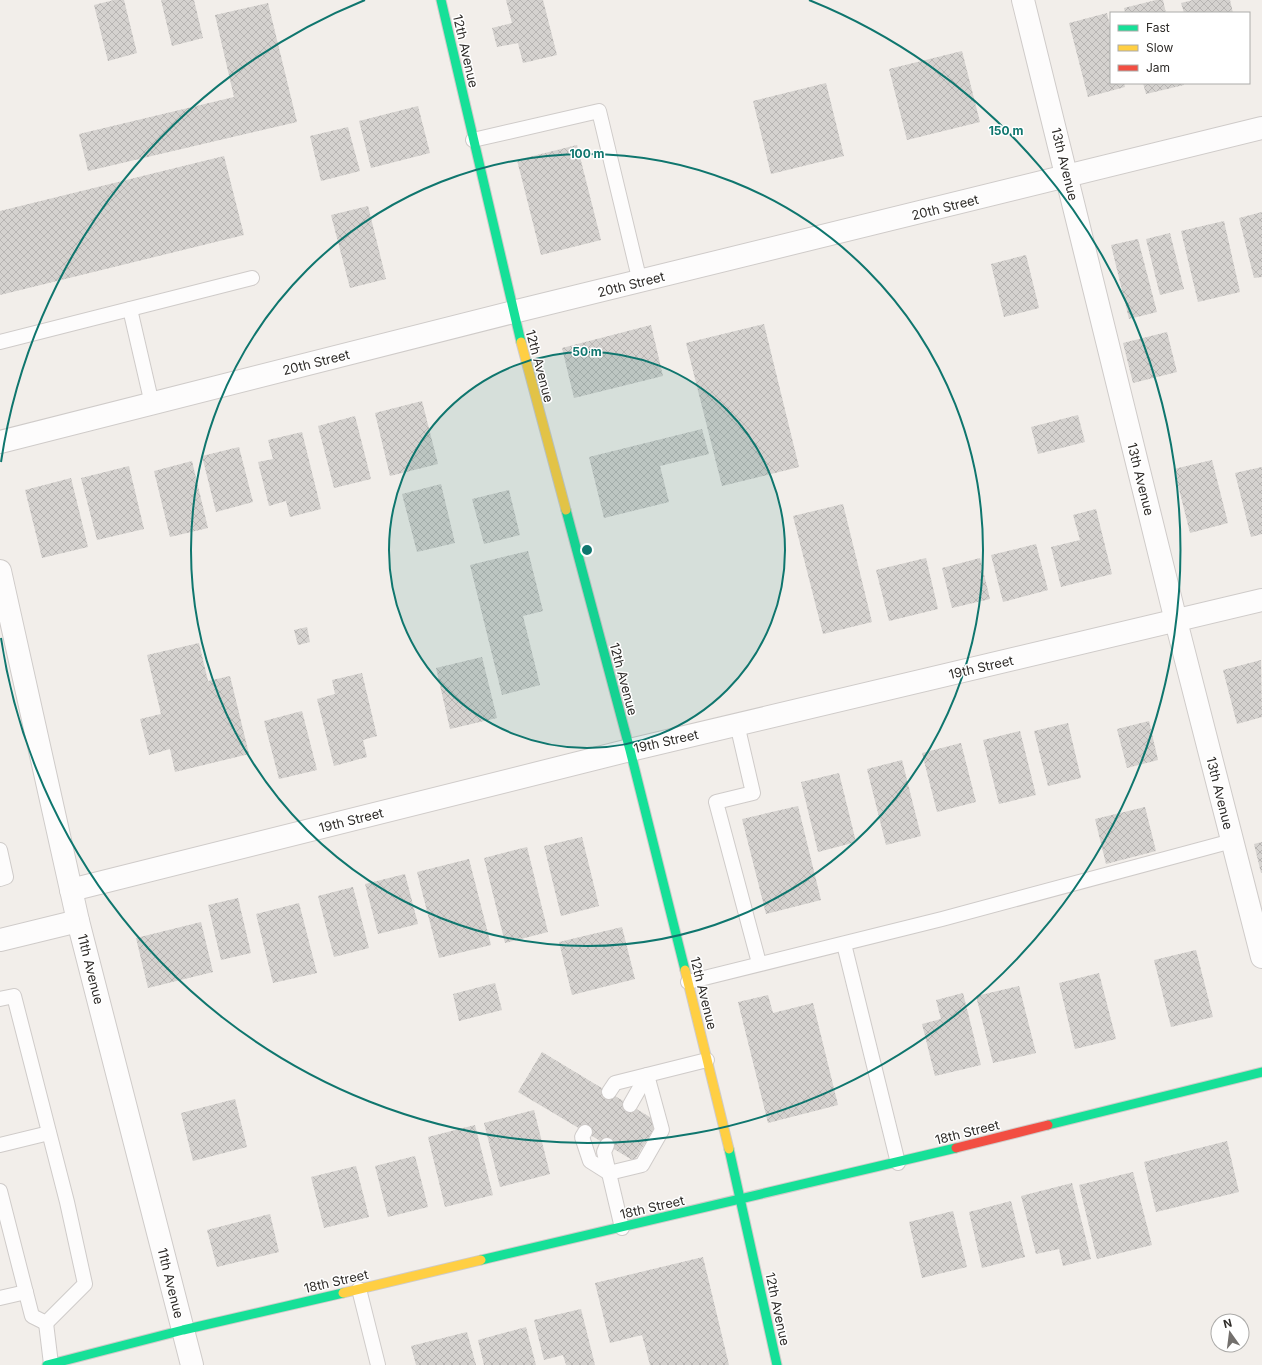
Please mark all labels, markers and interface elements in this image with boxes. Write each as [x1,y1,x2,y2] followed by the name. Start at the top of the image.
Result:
[1110,12,1250,84] legend
[450,13,482,89] street label: 12th Avenue
[1146,20,1170,35] text: Fast
[1146,40,1174,55] text: Slow
[1146,60,1170,75] text: Jam
[989,123,1023,138] text: 150 m
[1048,126,1082,202] street label: 13th Avenue
[569,146,605,161] text: 100 m
[910,191,980,223] street label: 20th Street
[596,268,666,300] street label: 20th Street
[523,328,557,404] street label: 12th Avenue
[572,344,602,359] text: 50 m
[281,346,351,378] street label: 20th Street
[1124,441,1158,517] street label: 13th Avenue
[580,543,594,557] centre of rings
[607,641,641,717] street label: 12th Avenue
[947,652,1015,682] street label: 19th Street
[632,726,700,756] street label: 19th Street
[1203,755,1237,831] street label: 13th Avenue
[317,804,385,836] street label: 19th Street
[75,932,107,1006] street label: 11th Avenue
[687,955,721,1031] street label: 12th Avenue
[933,1116,1001,1148] street label: 18th Street
[618,1192,686,1222] street label: 18th Street
[155,1246,187,1320] street label: 11th Avenue
[302,1266,370,1296] street label: 18th Street
[762,1271,794,1347] street label: 12th Avenue
[1210,1313,1250,1353] north arrow
[1222,1315,1233,1331] text: N

